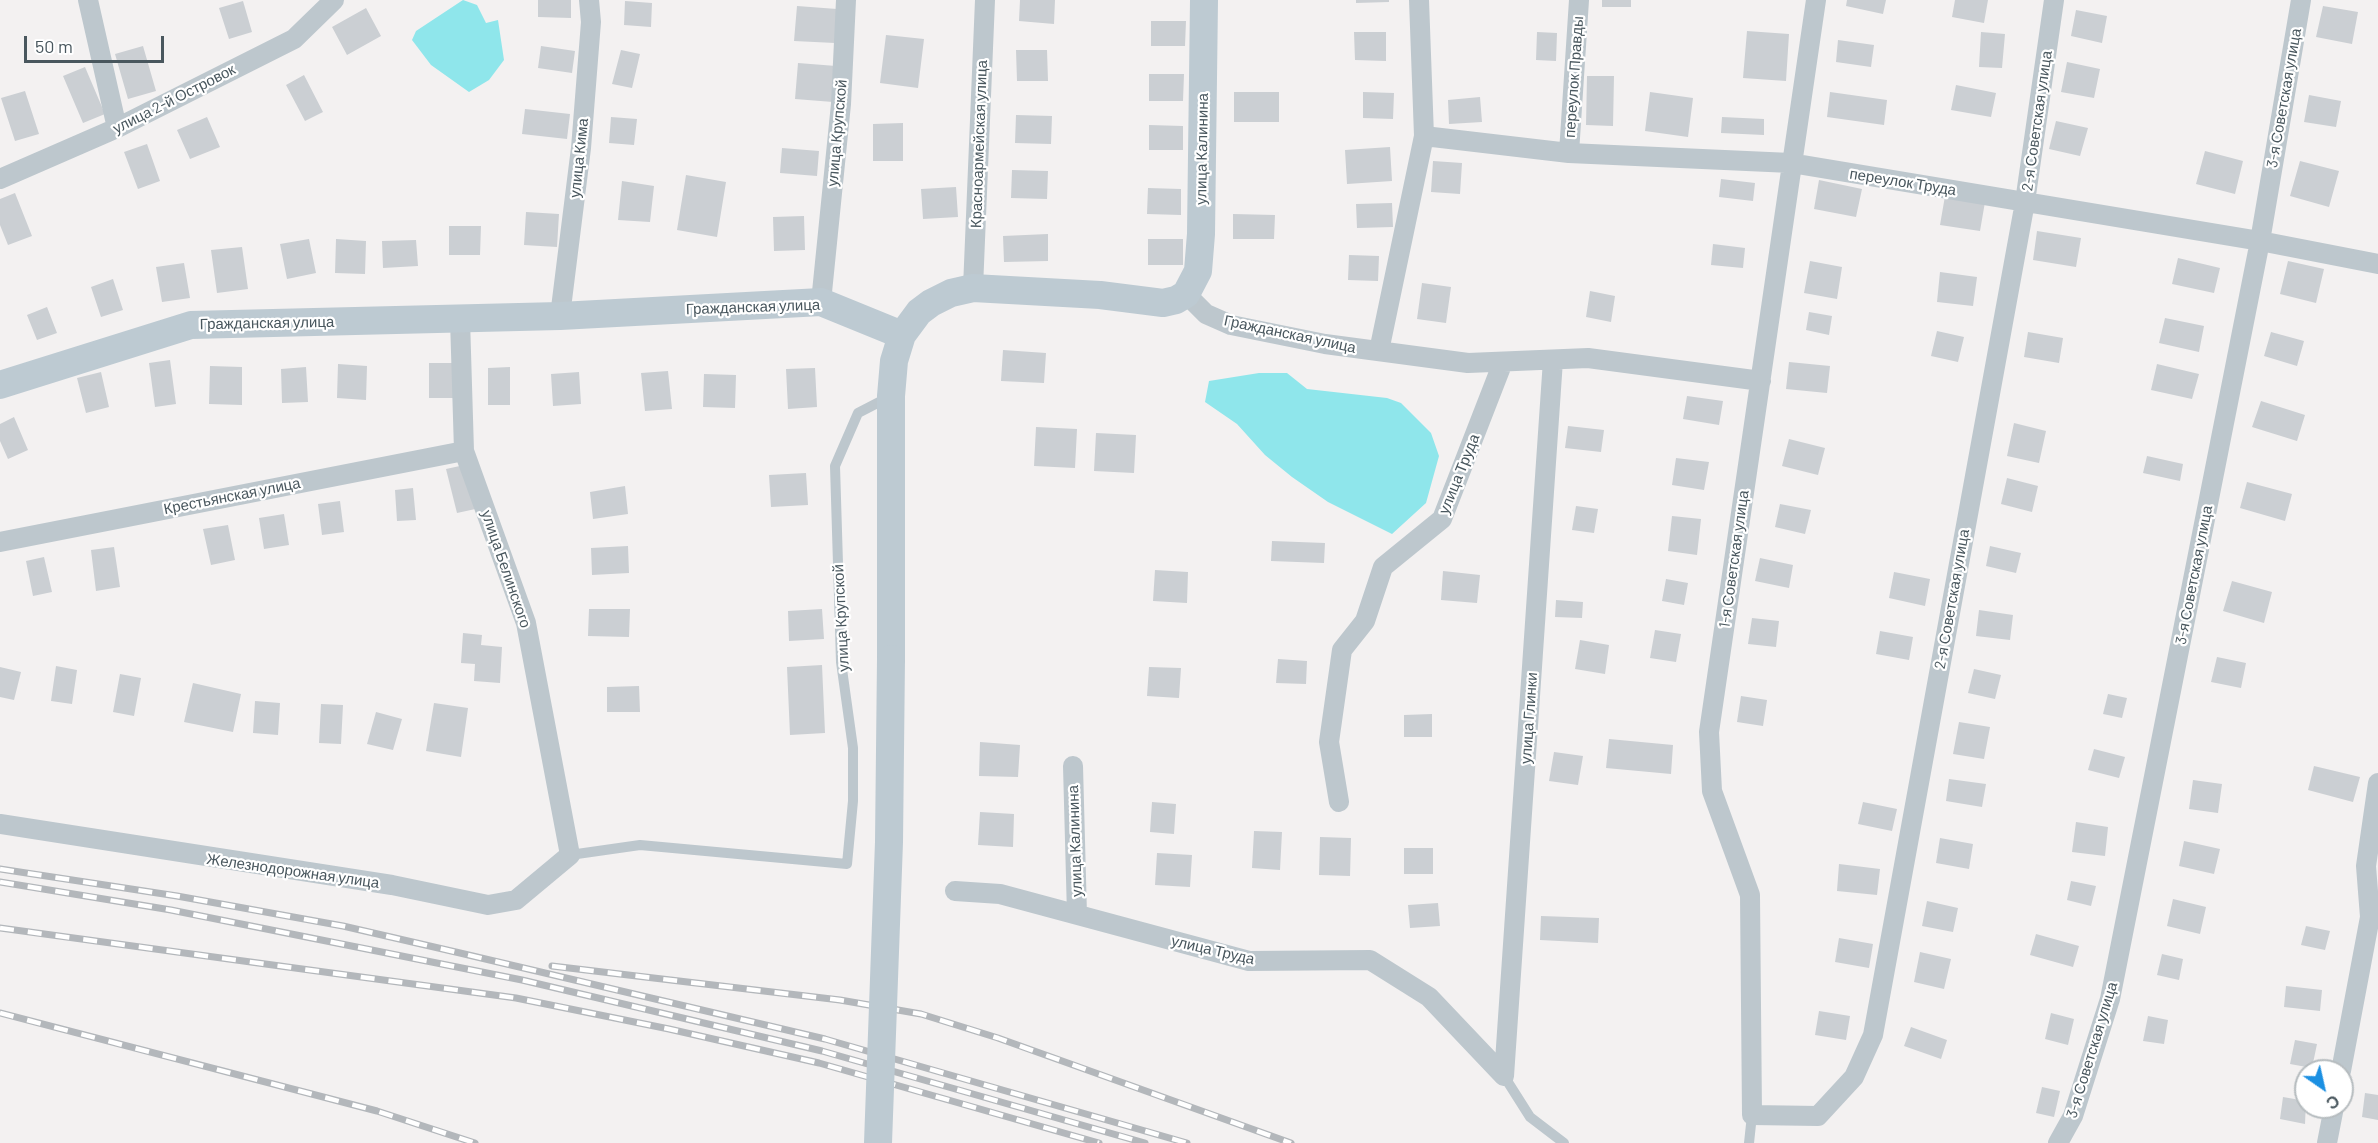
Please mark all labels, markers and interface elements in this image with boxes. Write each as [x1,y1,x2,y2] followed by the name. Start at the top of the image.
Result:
[1561,16,1587,138] street label: переулок Правды
[27,24,166,62] scale bar
[2263,27,2305,169] street label: 3-я Советская улица
[35,35,73,57] text: 50 m
[2018,50,2056,192] street label: 2-я Советская улица
[110,60,238,138] street label: улица 2-й Островок
[967,60,991,228] street label: Красноармейская улица
[823,79,851,187] street label: улица Крупской
[1192,93,1212,205] street label: улица Калинина
[566,117,592,199] street label: улица Кима
[1848,165,1958,199] street label: переулок Труда
[685,296,821,318] street label: Гражданская улица
[1222,311,1358,357] street label: Гражданская улица
[200,313,334,333] street label: Гражданская улица
[1435,431,1483,517] street label: улица Труда
[162,474,302,518] street label: Крестьянская улица
[1715,489,1753,629] street label: 1-я Советская улица
[2172,504,2216,646] street label: 3-я Советская улица
[477,508,535,630] street label: улица Белинского
[1931,528,1973,670] street label: 2-я Советская улица
[829,564,853,672] street label: улица Крупской
[1517,672,1541,764] street label: улица Глинки
[1064,785,1086,897] street label: улица Калинина
[206,850,380,892] street label: Железнодорожная улица
[1170,932,1256,968] street label: улица Труда
[2063,980,2121,1120] street label: 3-я Советская улица
[2294,1059,2354,1119] north arrow
[2323,1092,2343,1114] text: С

